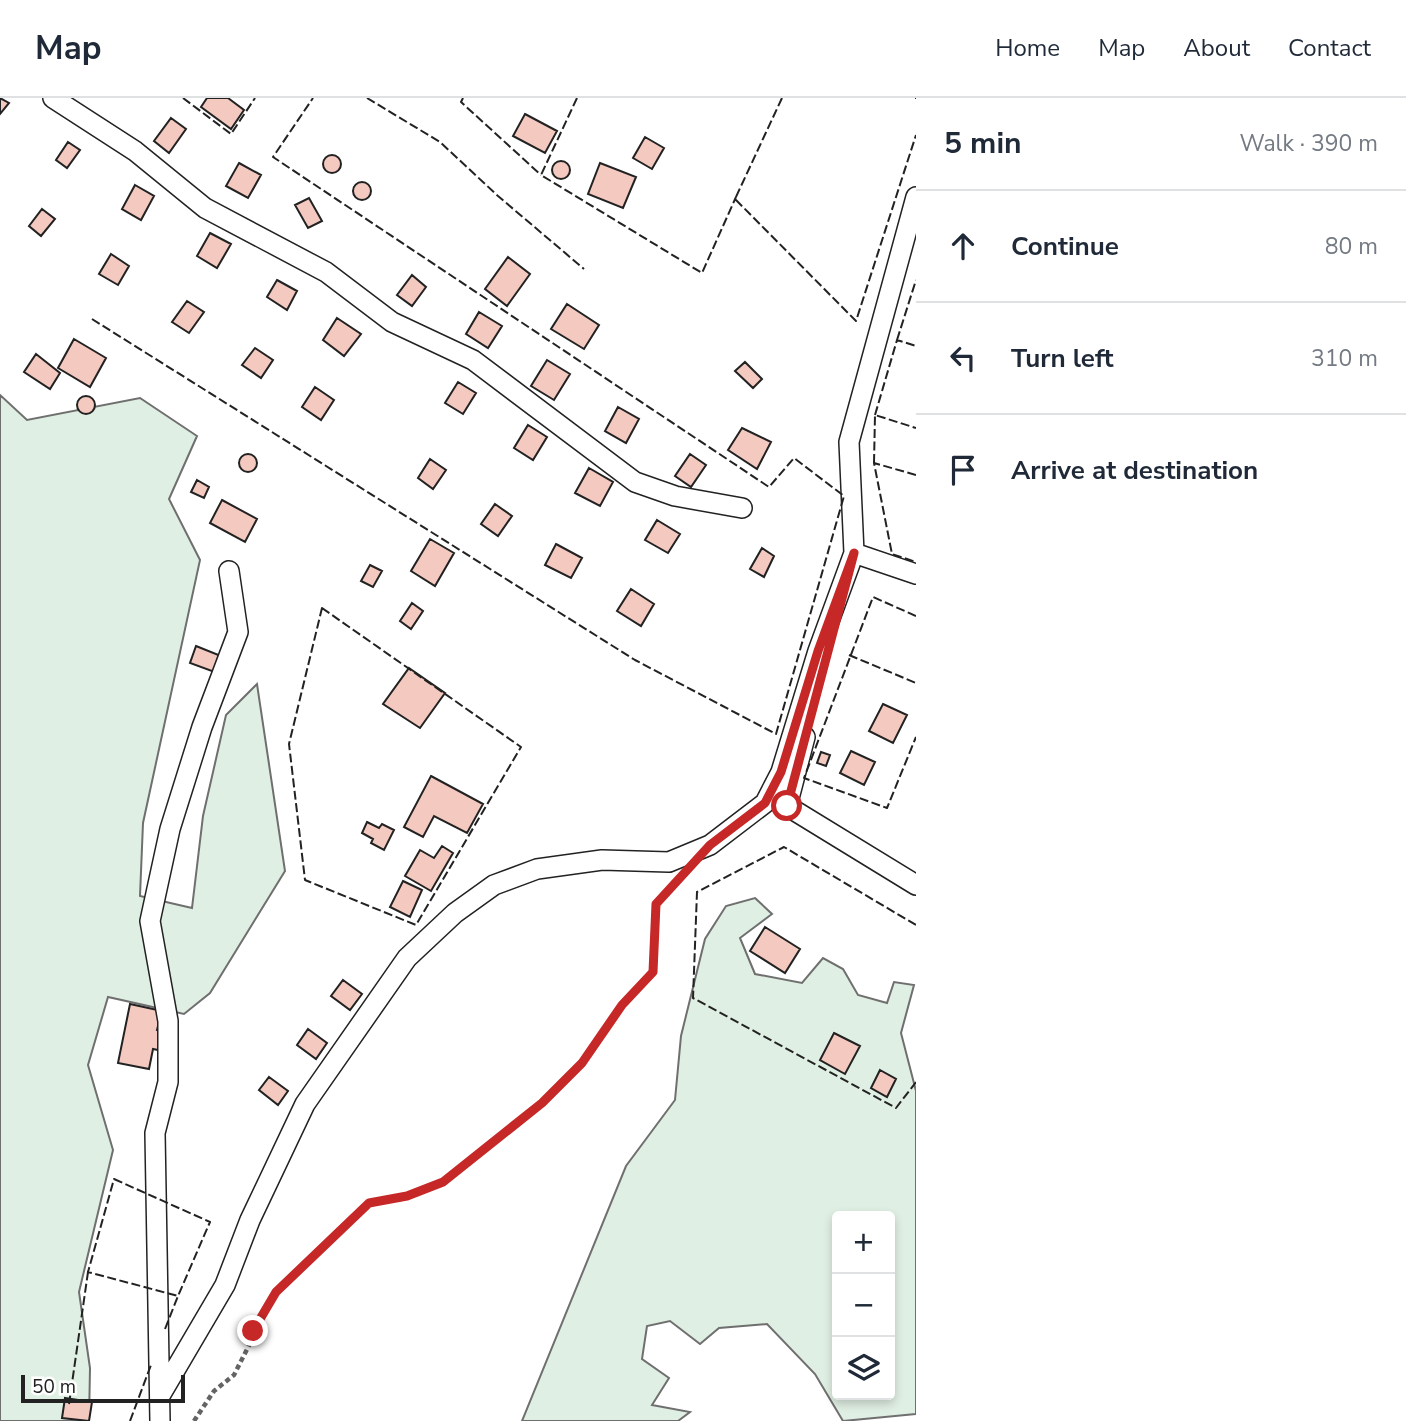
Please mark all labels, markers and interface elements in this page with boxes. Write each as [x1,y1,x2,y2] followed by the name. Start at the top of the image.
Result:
[35,26,102,71] text: Map
[995,32,1060,64] text: Home
[1098,32,1145,64] text: Map
[1183,32,1250,64] text: About
[1288,32,1371,64] text: Contact
[944,123,1022,164] text: 5 min
[1239,128,1378,159] text: Walk · 390 m
[944,227,982,265] icon: ahead
[1011,229,1119,264] text: Continue
[1325,231,1378,262] text: 80 m
[944,339,982,377] icon: left
[1011,341,1114,376] text: Turn left
[1311,343,1378,374] text: 310 m
[944,451,982,489] icon: arrive
[1011,453,1258,488] text: Arrive at destination
[771,790,802,821] route start
[832,1211,895,1400] map controls
[832,1211,895,1274] button: +
[832,1274,895,1337] button: −
[237,1315,268,1346] route end
[832,1337,895,1400] button: layers
[21,1372,186,1404] scale bar
[32,1374,76,1400] text: 50 m

